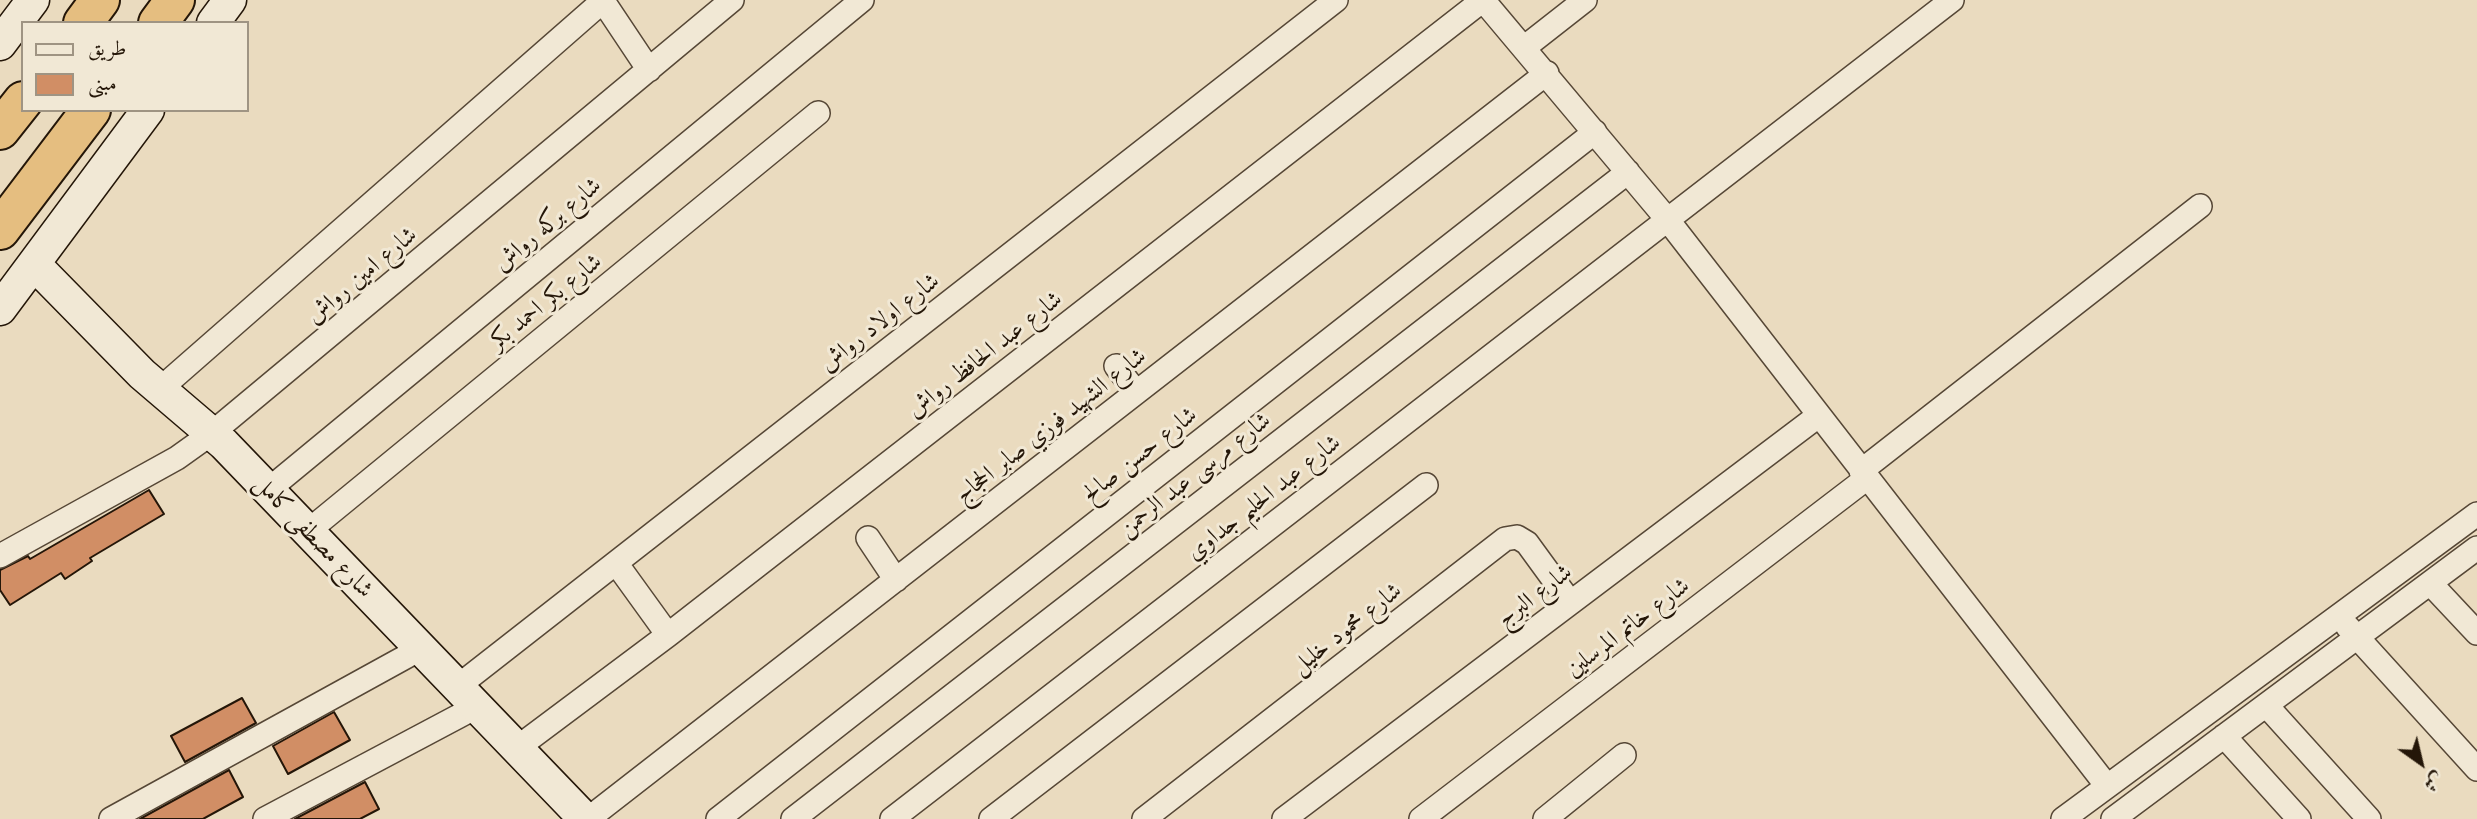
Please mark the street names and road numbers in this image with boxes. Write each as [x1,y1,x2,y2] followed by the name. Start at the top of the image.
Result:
[488,172,608,278] street label: شارع بركه رواش
[301,221,423,331] street label: شارع امين رواش
[484,248,608,356] street label: شارع بكر احمد بكر
[814,267,946,379] street label: شارع اولاد رواش
[901,285,1069,425] street label: شارع عبد الحافظ رواش
[950,342,1152,510] street label: شارع الشهيد فوزي صابر الحجاج
[1077,401,1203,509] street label: شارع حسن صالح
[1113,407,1277,543] street label: شارع مرسى عبد الرحمن
[1181,429,1347,567] street label: شارع عبد الحليم جداوي
[247,469,379,605] street label: شارع مصطفى كامل
[1492,558,1578,634] street label: شارع البرج
[1560,572,1696,684] street label: شارع خاتم المرسلين
[1286,577,1408,681] street label: شارع محمود خليل

